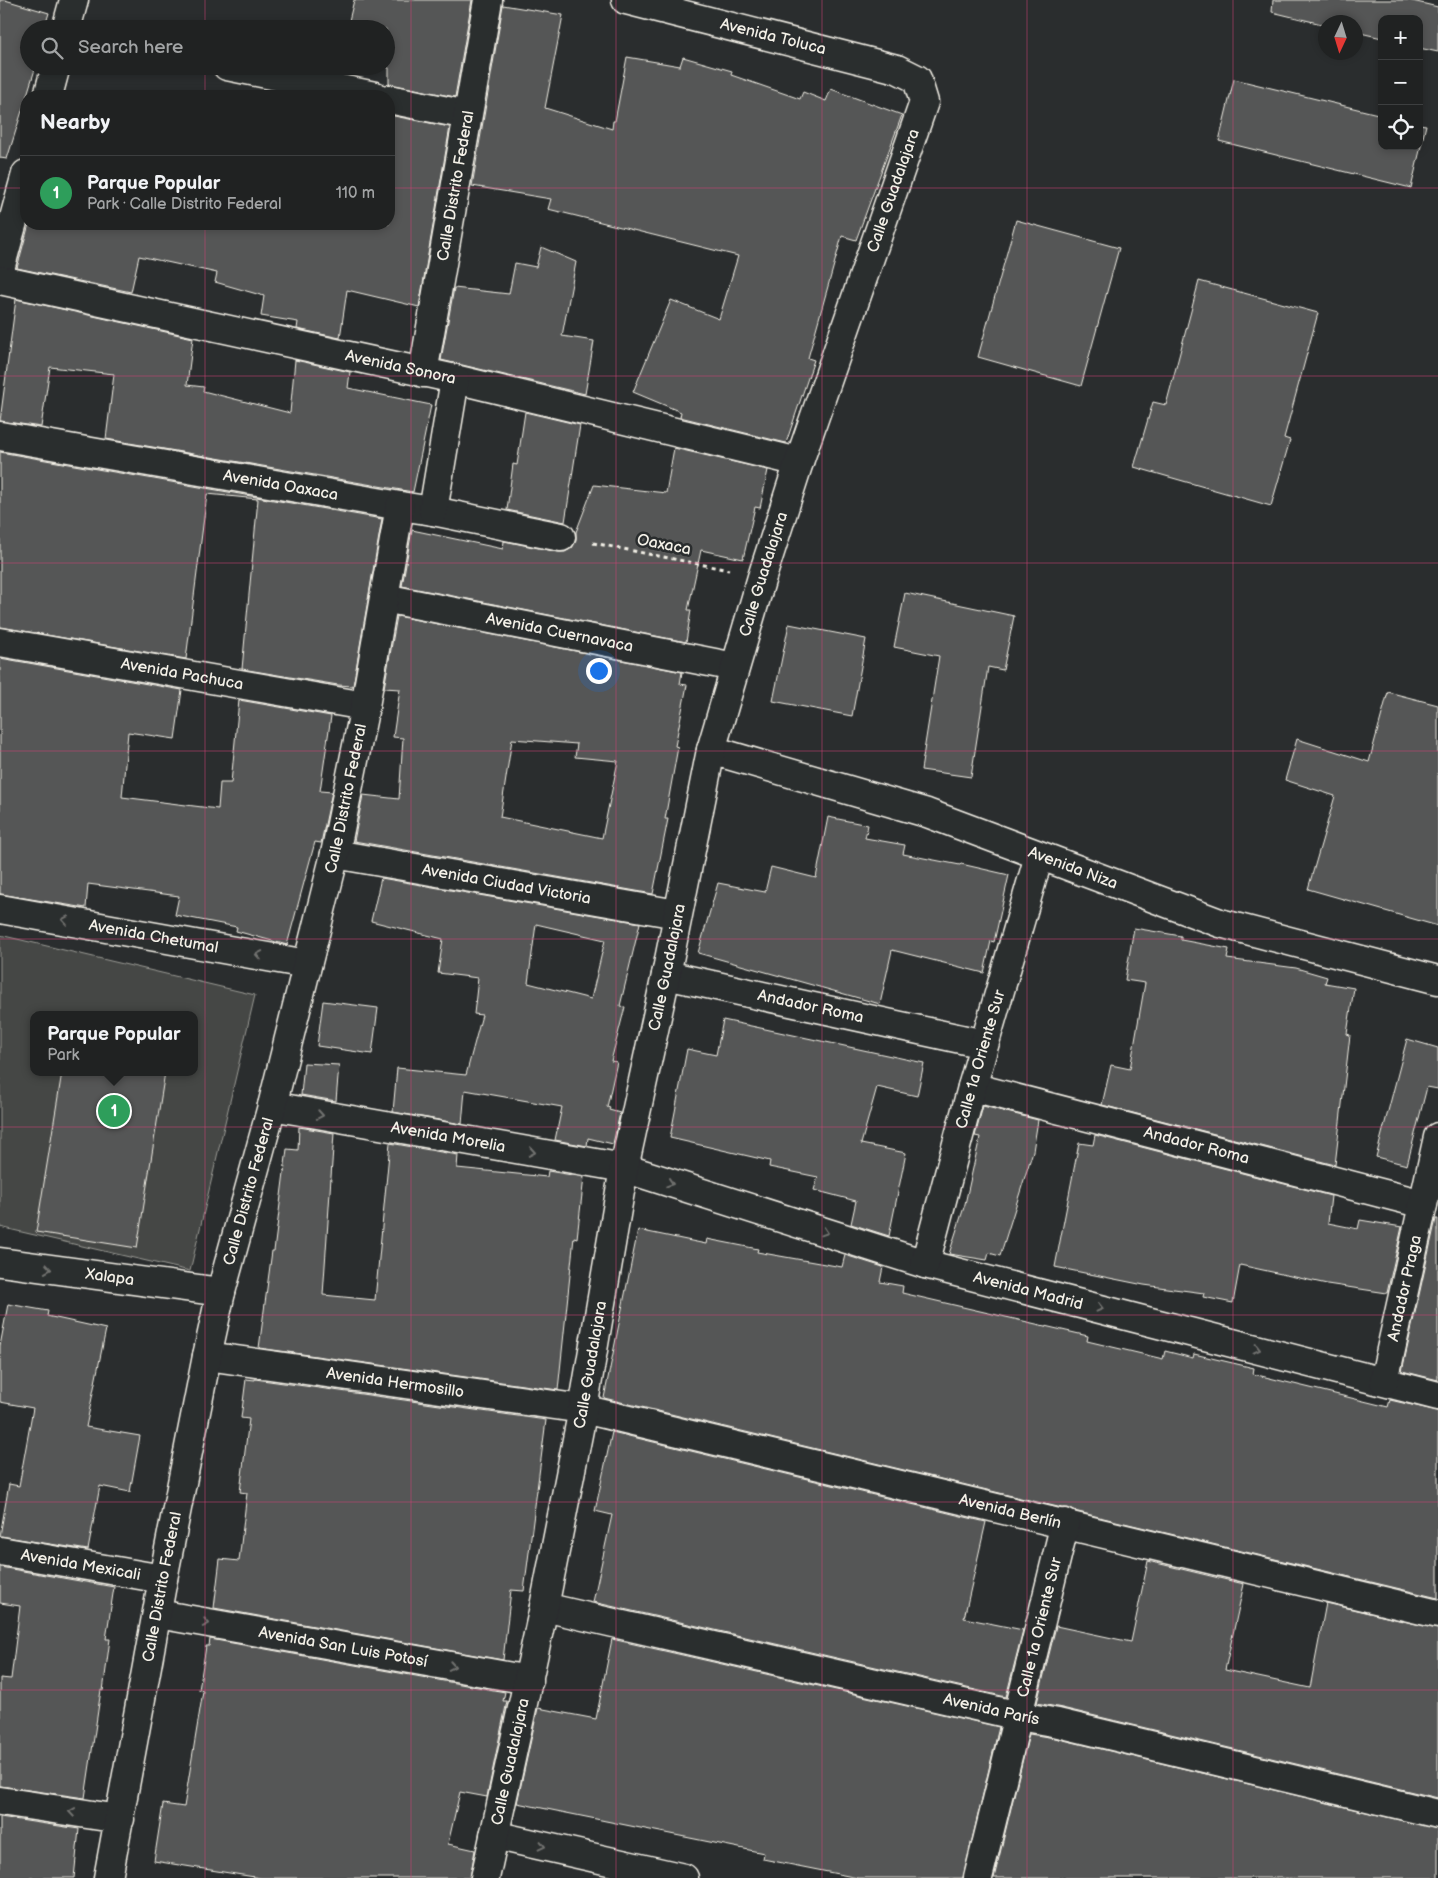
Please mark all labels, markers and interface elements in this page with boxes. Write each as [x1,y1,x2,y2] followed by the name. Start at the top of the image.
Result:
[718,15,828,59] street label: Avenida Toluca
[1318,15,1363,60] north arrow
[1378,15,1423,150] map controls
[1378,15,1423,60] button: +
[20,20,395,75] search box
[38,34,66,62] icon: search
[78,36,183,59] text: Search here
[1378,60,1423,105] button: −
[1378,105,1423,150] button: locate
[433,109,478,262] street label: Calle Distrito Federal
[40,110,110,135] text: Nearby
[863,126,923,255] street label: Calle Guadalajara
[87,172,220,195] text: Parque Popular
[53,184,59,203] text: 1
[336,184,375,203] text: 110 m
[87,195,282,214] text: Park · Calle Distrito Federal
[343,346,458,388] street label: Avenida Sonora
[222,466,340,505] street label: Avenida Oaxaca
[735,510,792,639] street label: Calle Guadalajara
[635,530,693,560] street label: Oaxaca
[484,609,635,656] street label: Avenida Cuernavaca
[119,654,245,694] street label: Avenida Pachuca
[586,658,612,684] your location
[321,722,371,875] street label: Calle Distrito Federal
[1026,842,1120,893] street label: Avenida Niza
[420,860,592,908] street label: Avenida Ciudad Victoria
[645,902,690,1033] street label: Calle Guadalajara
[60,916,69,926] one-way arrow
[87,916,220,957] street label: Avenida Chetumal
[255,950,263,961] one-way arrow
[756,986,866,1027] street label: Andador Roma
[952,988,1009,1131] street label: Calle 1a Oriente Sur
[30,1011,198,1076] popup
[47,1023,181,1046] text: Parque Popular
[47,1046,79,1065] text: Park
[98,1092,130,1130] pin: 1
[316,1109,325,1119] one-way arrow
[219,1116,278,1268] street label: Calle Distrito Federal
[390,1118,507,1156] street label: Avenida Morelia
[1142,1122,1251,1168] street label: Andador Roma
[528,1147,536,1157] one-way arrow
[666,1177,674,1187] one-way arrow
[820,1226,829,1236] one-way arrow
[1384,1233,1426,1343] street label: Andador Praga
[44,1263,53,1273] one-way arrow
[84,1264,135,1290] street label: Xalapa
[971,1267,1085,1314] street label: Avenida Madrid
[570,1299,611,1430] street label: Calle Guadalajara
[1095,1303,1103,1313] one-way arrow
[1252,1343,1261,1354] one-way arrow
[325,1363,465,1402] street label: Avenida Hermosillo
[957,1490,1063,1533] street label: Avenida Berlín
[138,1510,186,1664] street label: Calle Distrito Federal
[20,1545,142,1584] street label: Avenida Mexicali
[1013,1555,1066,1699] street label: Calle 1a Oriente Sur
[201,1617,210,1627] one-way arrow
[257,1623,429,1671] street label: Avenida San Luis Potosí
[447,1661,456,1671] one-way arrow
[942,1689,1041,1729] street label: Avenida París
[487,1696,533,1827] street label: Calle Guadalajara
[68,1807,76,1817] one-way arrow
[537,1840,546,1850] one-way arrow

